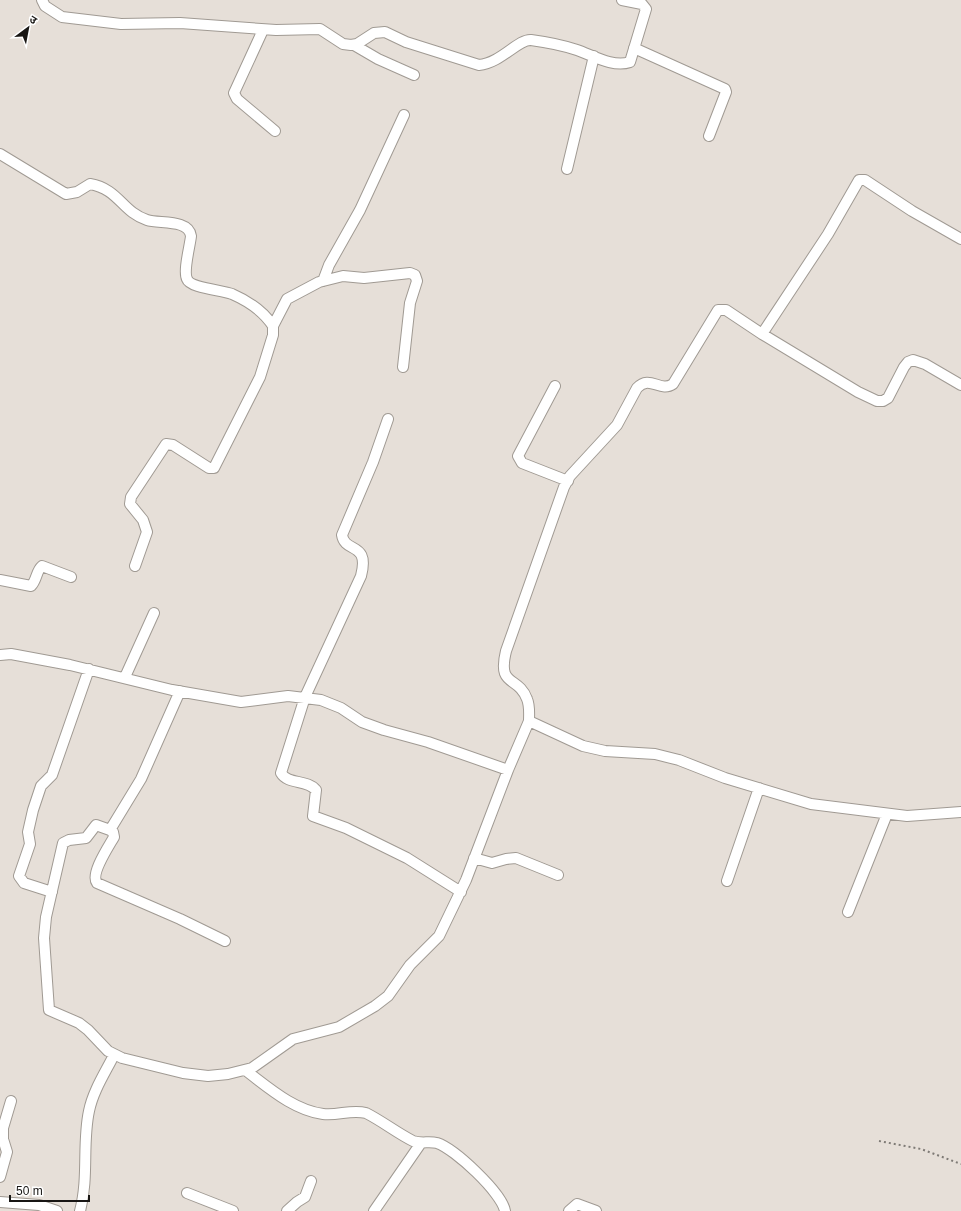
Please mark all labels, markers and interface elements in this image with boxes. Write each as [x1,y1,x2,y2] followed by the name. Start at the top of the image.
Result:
[8,8,48,48] north arrow
[27,13,40,27] text: उ
[10,1177,89,1203] scale bar
[16,1184,43,1198] text: 50 m

